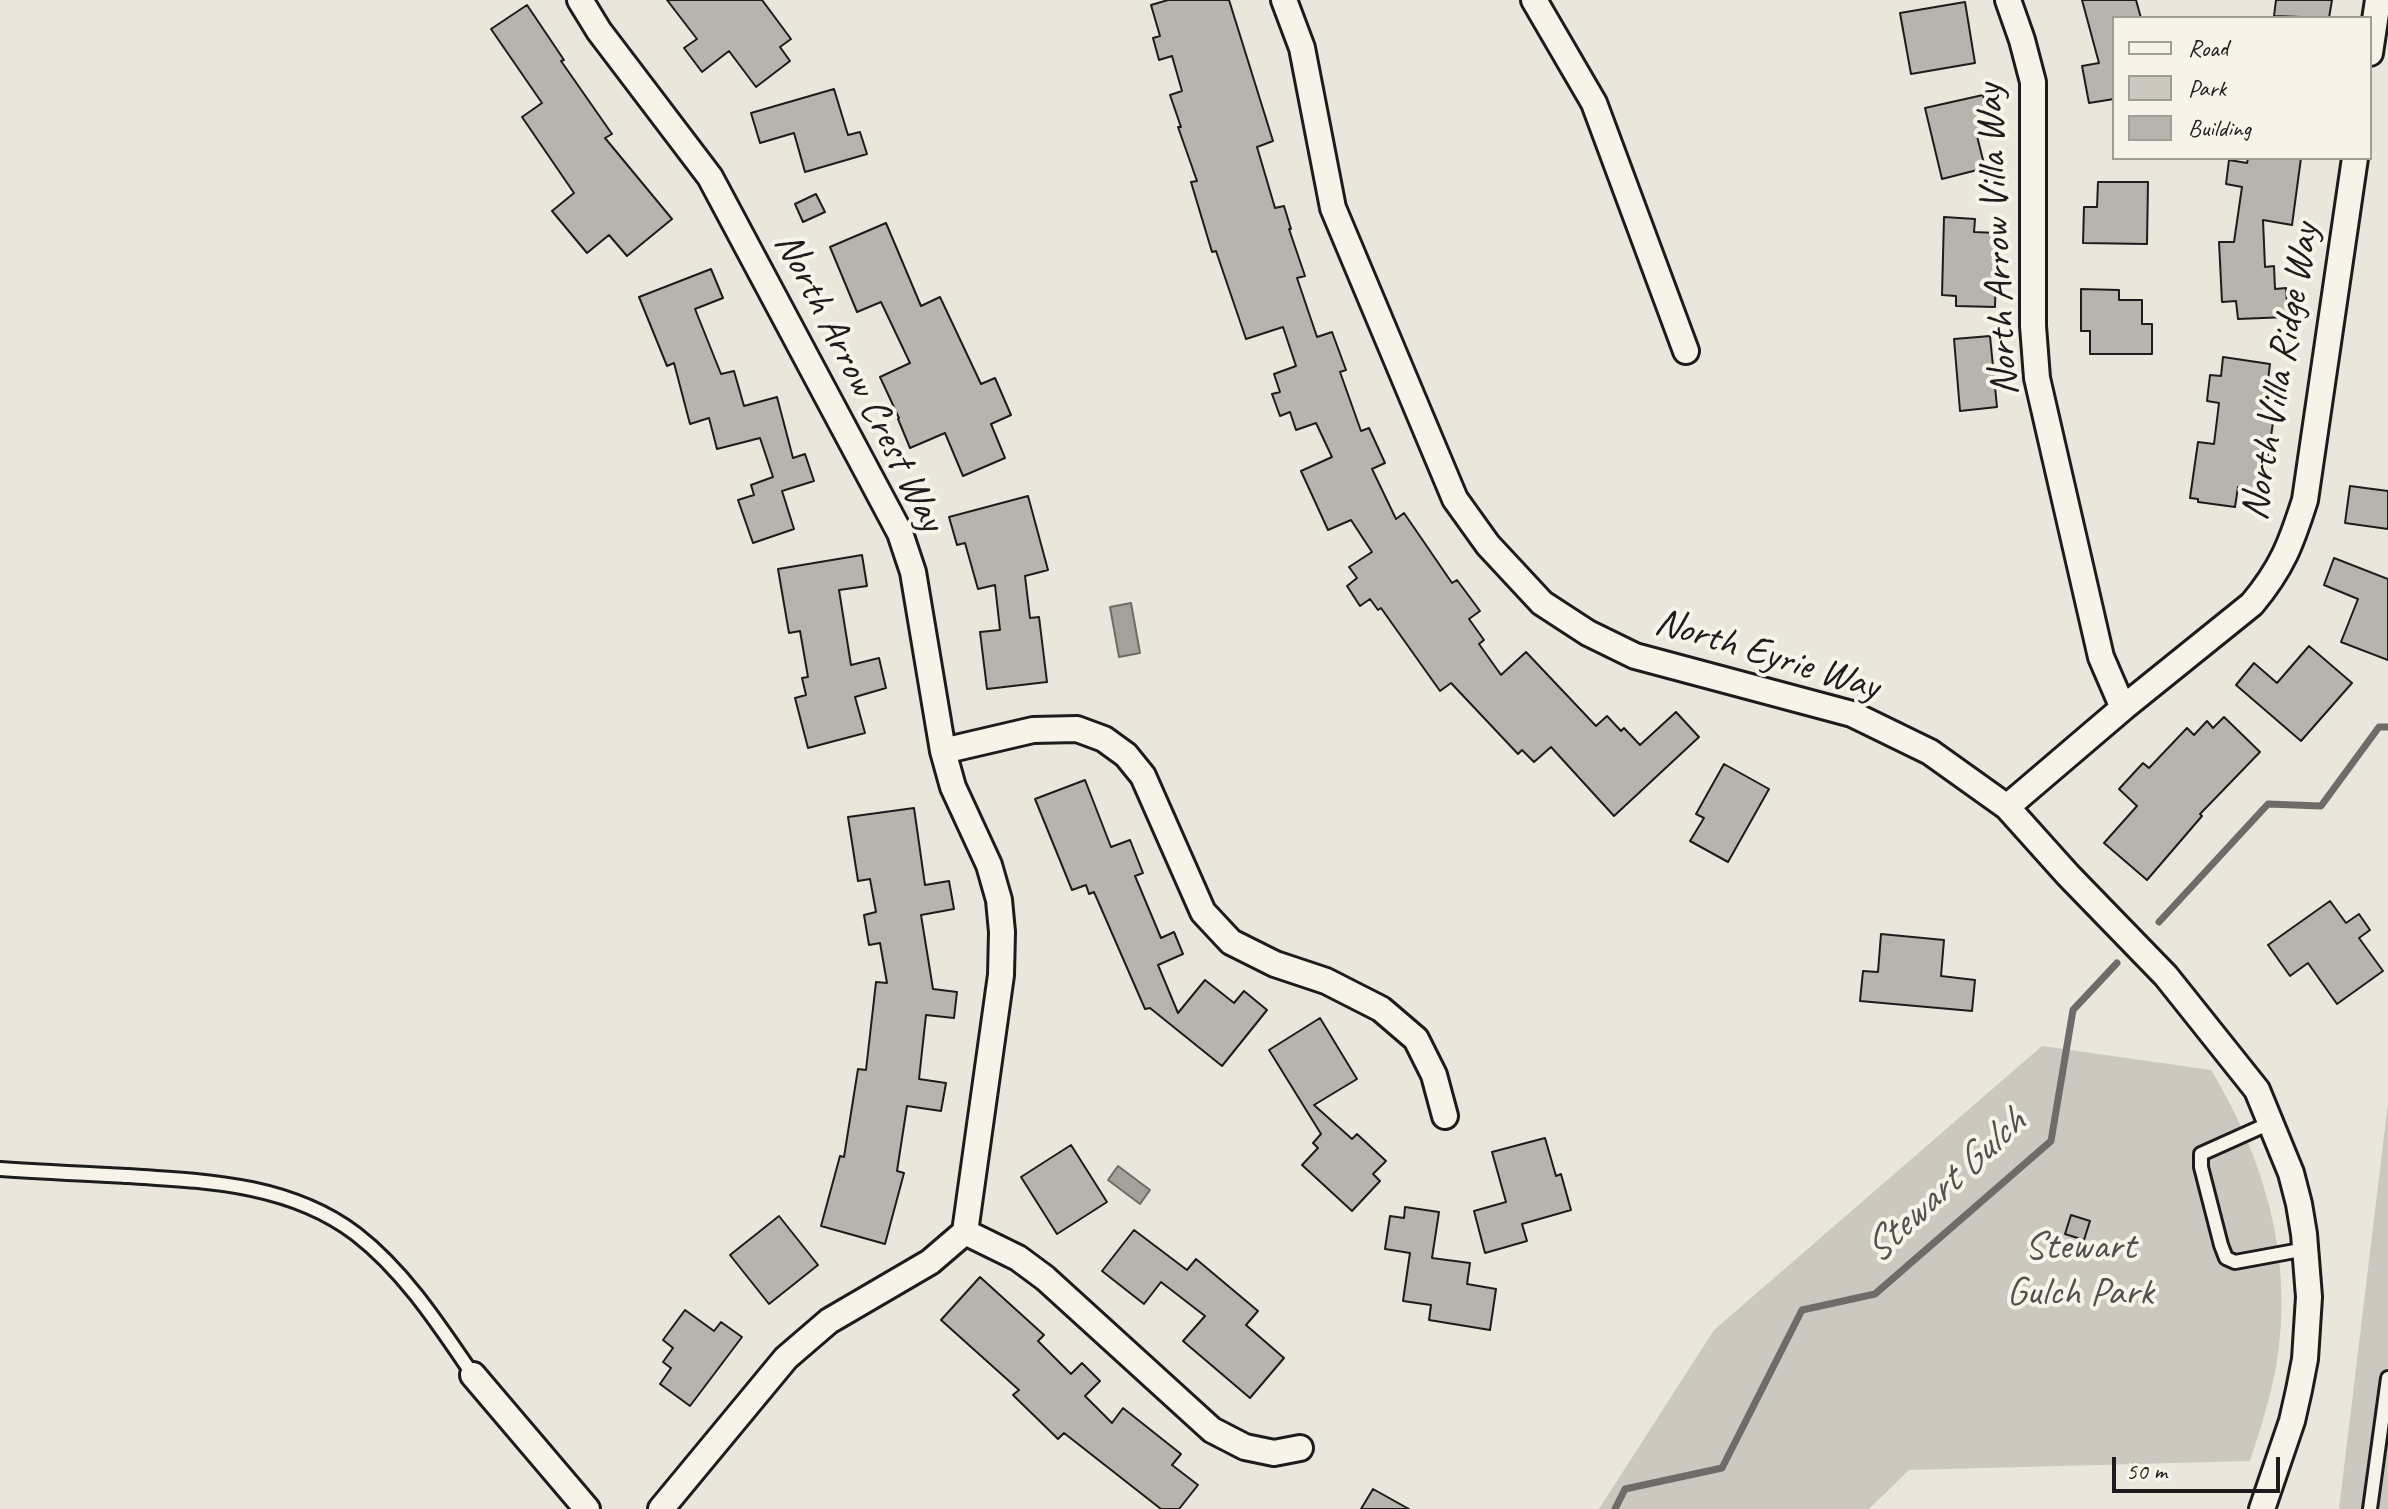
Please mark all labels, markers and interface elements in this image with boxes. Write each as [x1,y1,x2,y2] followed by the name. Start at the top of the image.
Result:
[2112,16,2372,160] legend
[2188,33,2228,63] text: Road
[2188,73,2226,103] text: Park
[1966,83,2030,397] street label: North Arrow Villa Way
[2188,113,2251,143] text: Building
[2231,220,2331,524] street label: North Villa Ridge Way
[763,225,955,539] street label: North Arrow Crest Way
[1649,598,1885,712] street label: North Eyrie Way
[1853,1099,2037,1275] water label: Stewart Gulch
[2007,1224,2153,1318] park label: Stewart Gulch Park
[2116,1441,2284,1491] scale bar
[2126,1456,2167,1486] text: 50 m

